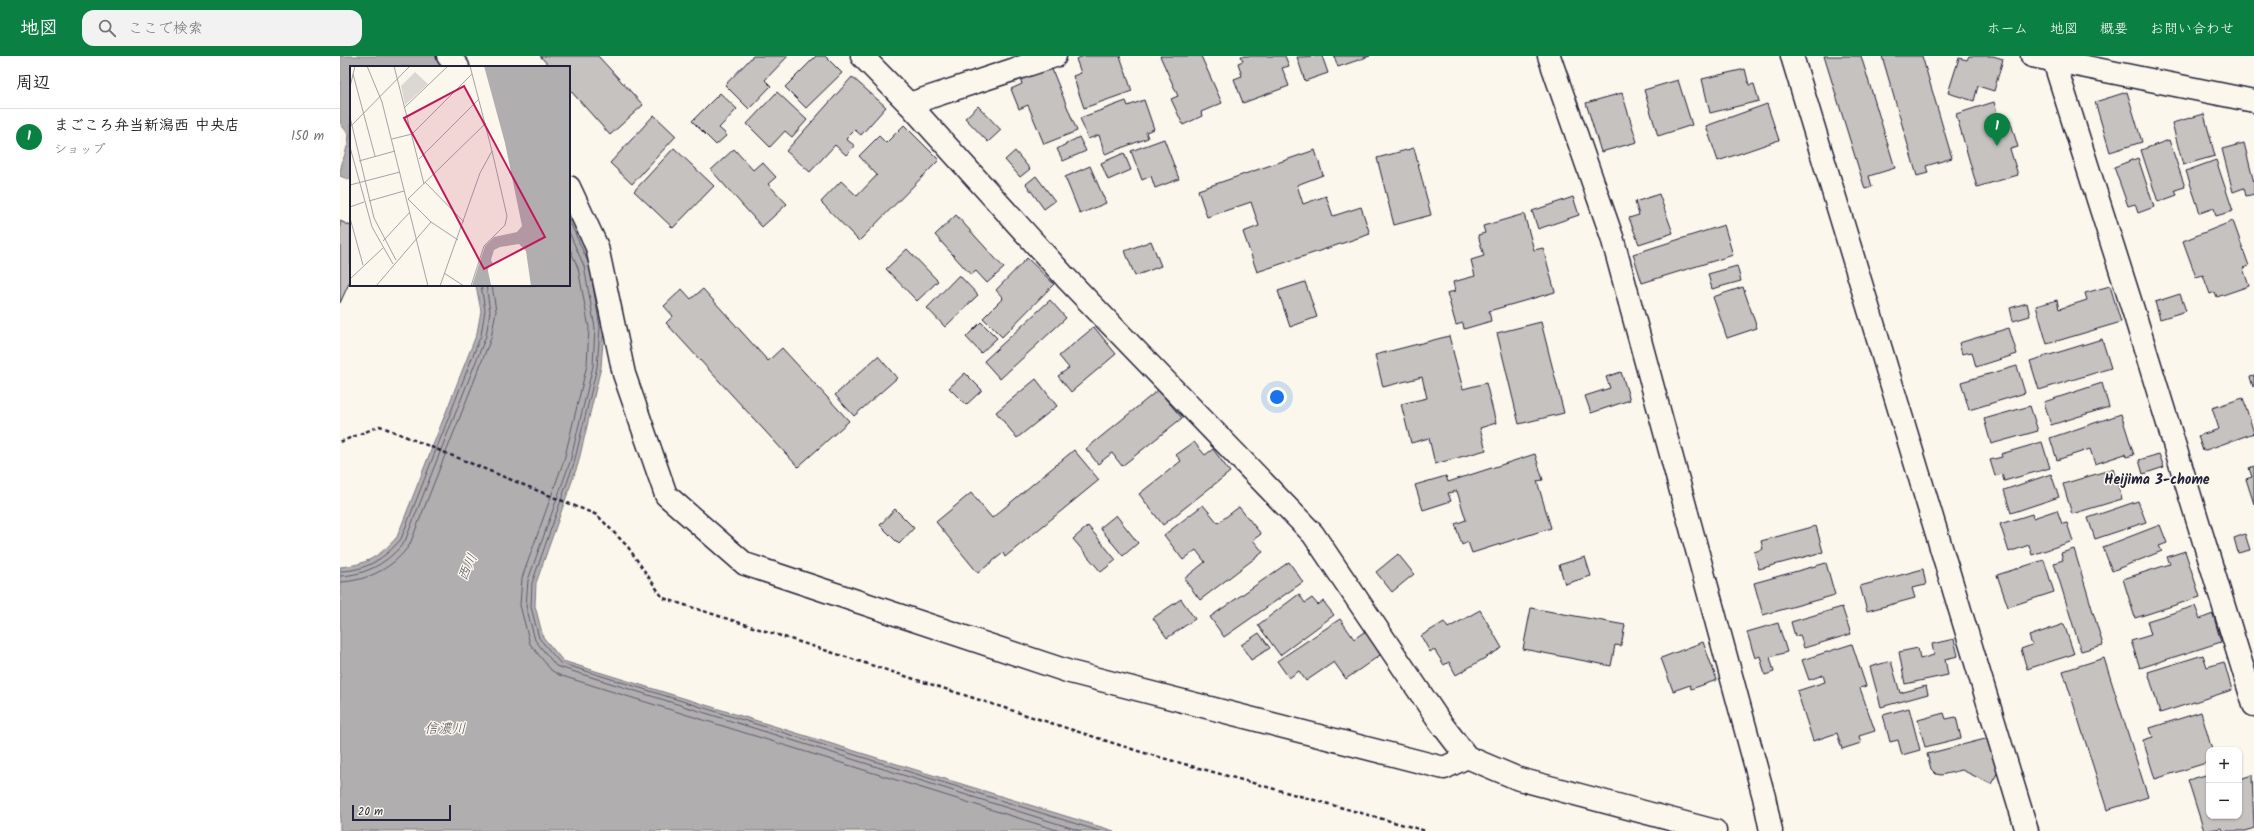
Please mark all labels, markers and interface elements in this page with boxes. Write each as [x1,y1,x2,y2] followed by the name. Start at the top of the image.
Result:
[82,10,362,46] search box
[20,14,58,44] text: 地図
[96,17,118,39] icon: search
[128,17,203,41] text: ここで検索
[1987,18,2028,40] text: ホーム
[2050,18,2078,40] text: 地図
[2100,18,2128,40] text: 概要
[2150,18,2234,40] text: お問い合わせ
[350,66,570,286] inset map
[16,70,50,97] text: 周辺
[1984,113,2010,146] pin: 1
[54,114,240,138] text: まごころ弁当新潟西 中央店
[27,126,31,147] text: 1
[291,126,324,147] text: 150 m
[54,139,105,160] text: ショップ
[1267,387,1287,407] your location
[2104,469,2210,491] district label: Heijima 3-chome
[452,550,484,585] water label: 西川
[424,718,466,740] water label: 信濃川
[2206,747,2242,819] map controls
[2206,747,2242,783] button: +
[2206,783,2242,819] button: −
[352,803,451,822] scale bar
[358,803,383,821] text: 20 m

